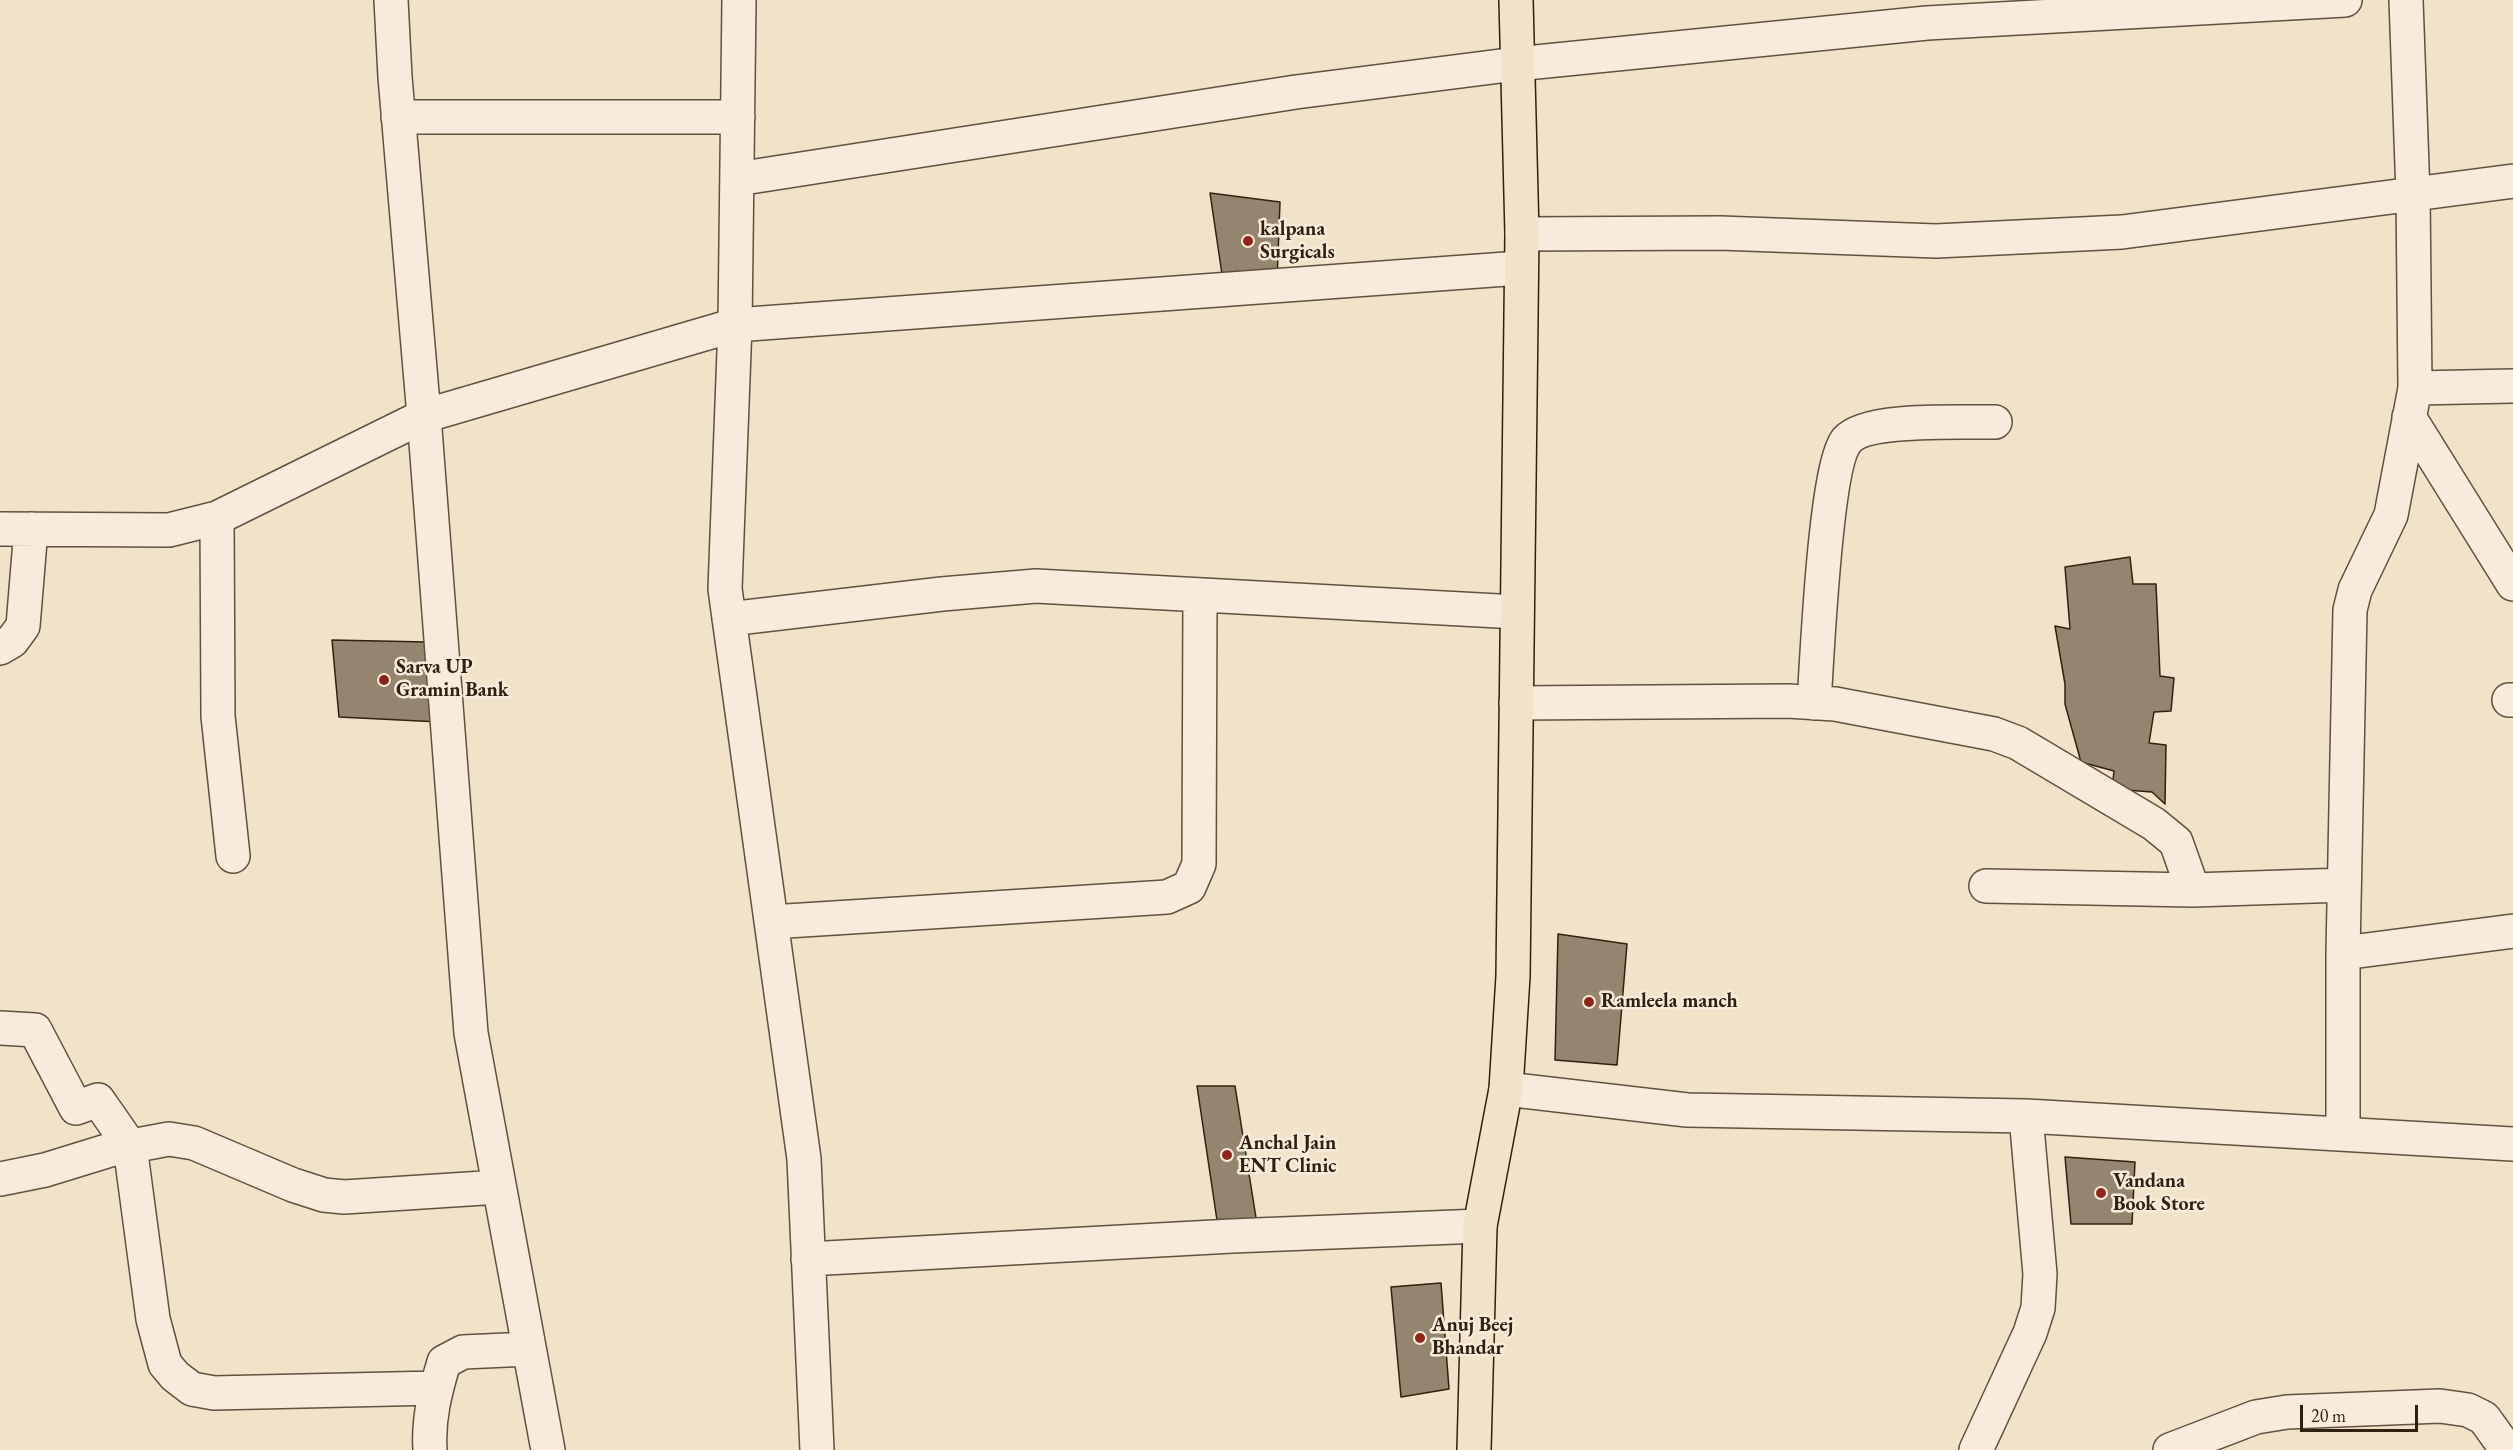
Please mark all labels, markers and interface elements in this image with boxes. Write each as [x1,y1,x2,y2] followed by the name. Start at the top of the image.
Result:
[1260,218,1335,265] place label: kalpana Surgicals
[1241,234,1255,248] marker: kalpana Surgicals
[396,656,509,703] place label: Sarva UP Gramin Bank
[377,673,391,687] marker: Sarva UP Gramin Bank
[1601,990,1738,1014] place label: Ramleela manch
[1582,995,1596,1009] marker: Ramleela manch
[1239,1132,1337,1179] place label: Anchal Jain ENT Clinic
[1220,1148,1234,1162] marker: Anchal Jain ENT Clinic
[2113,1170,2205,1217] place label: Vandana Book Store
[2094,1186,2108,1200] marker: Vandana Book Store
[1432,1314,1513,1361] place label: Anuj Beej Bhandar
[1413,1331,1427,1345] marker: Anuj Beej Bhandar
[2303,1393,2422,1431] scale bar
[2311,1404,2346,1427] text: 20 m

